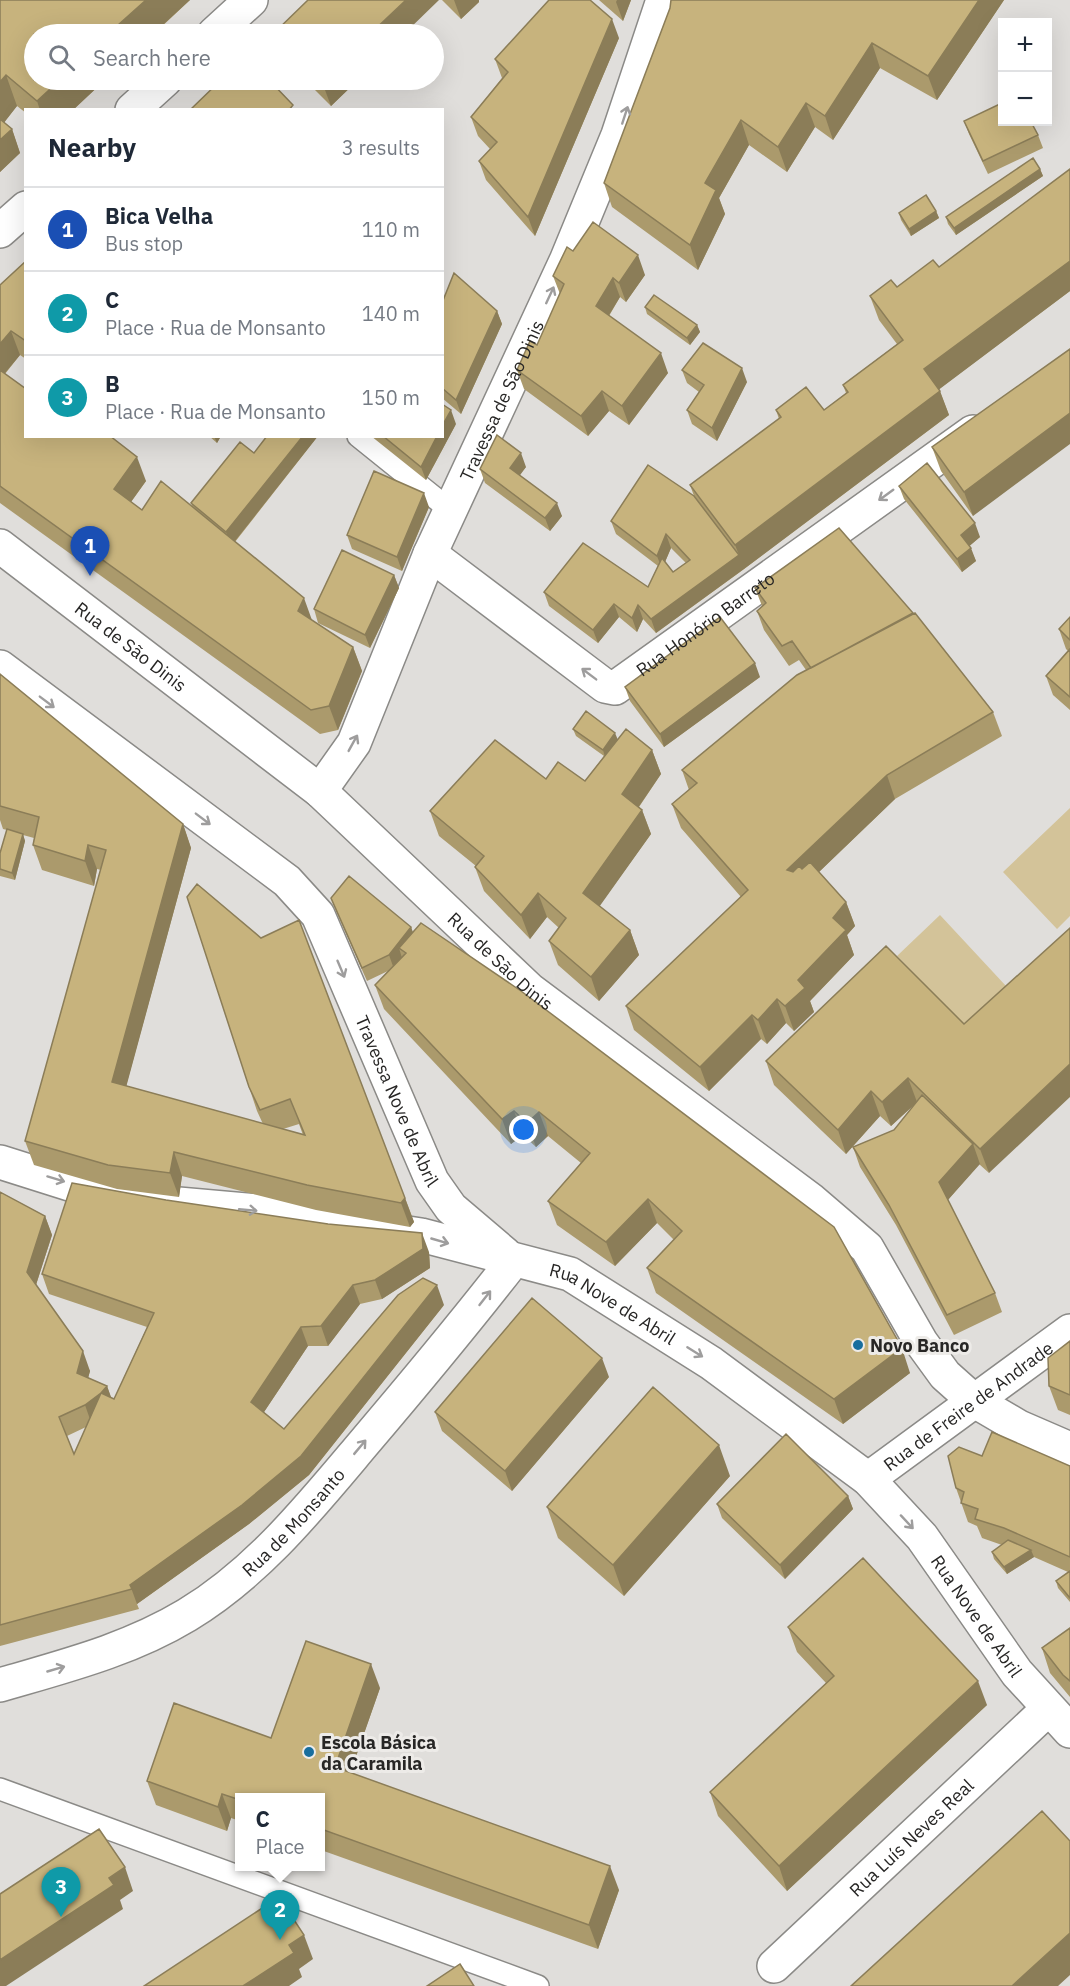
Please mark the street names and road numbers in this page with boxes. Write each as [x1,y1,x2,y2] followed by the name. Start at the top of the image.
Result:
[454,316,549,484] street label: Travessa de São Dinis
[631,566,779,681] street label: Rua Honório Barreto
[71,596,192,696] street label: Rua de São Dinis
[443,907,558,1015] street label: Rua de São Dinis
[351,1012,444,1191] street label: Travessa Nove de Abril
[547,1258,680,1350] street label: Rua Nove de Abril
[879,1336,1058,1476] street label: Rua de Freire de Andrade
[237,1463,349,1581] street label: Rua de Monsanto
[926,1550,1028,1681] street label: Rua Nove de Abril
[844,1774,978,1901] street label: Rua Luís Neves Real

